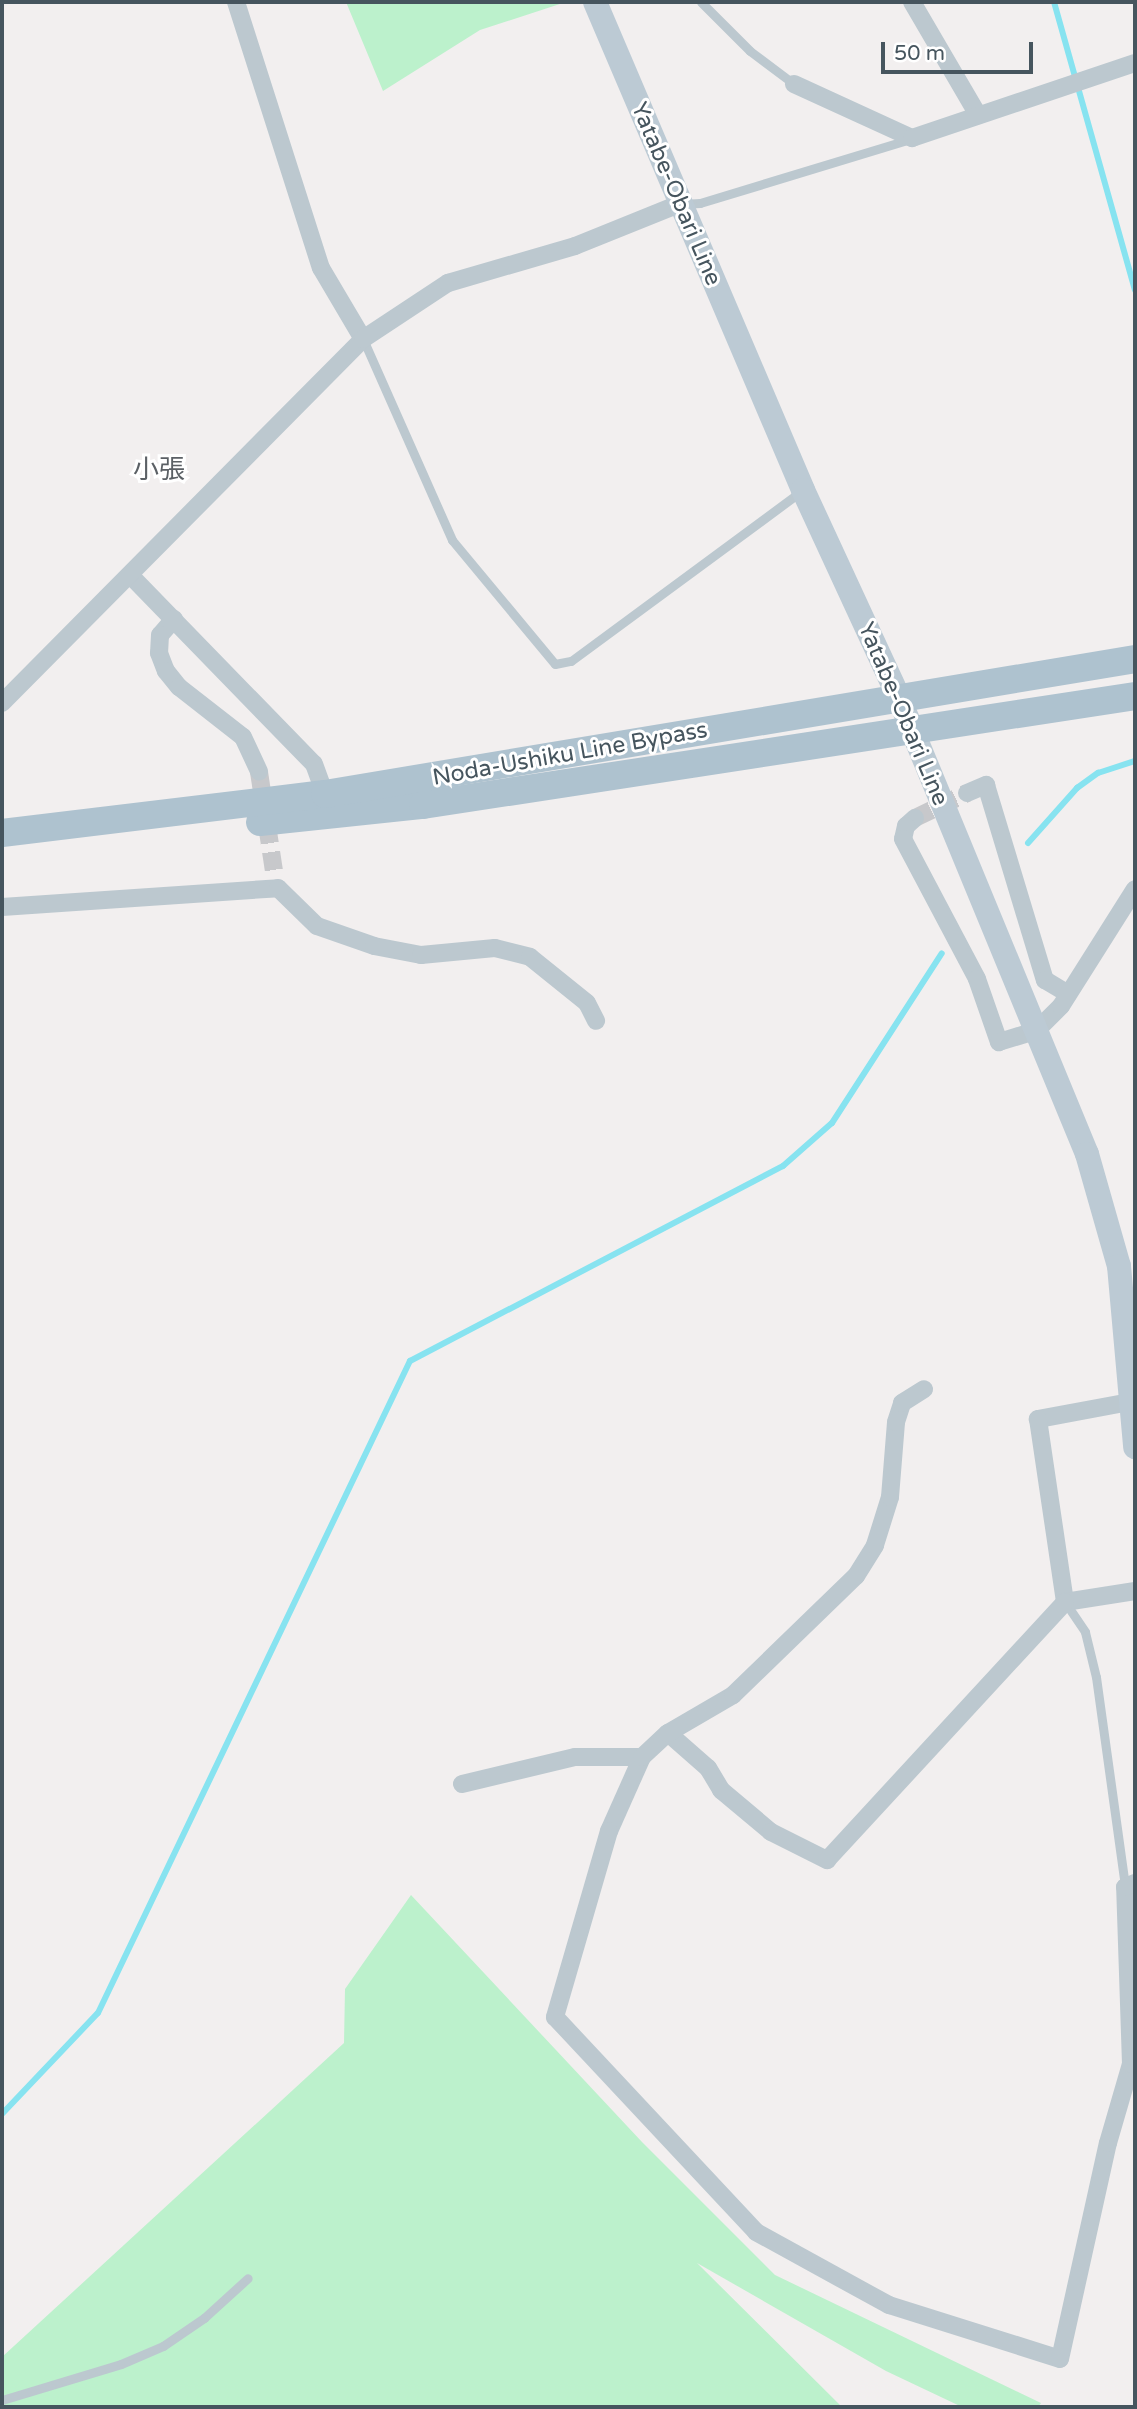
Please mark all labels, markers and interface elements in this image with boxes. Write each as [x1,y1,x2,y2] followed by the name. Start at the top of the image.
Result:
[885,28,1037,72] scale bar
[894,41,945,66] text: 50 m
[625,98,727,290] street label: Yatabe-Obari Line
[133,454,185,486] district label: 小張
[852,618,954,810] street label: Yatabe-Obari Line
[430,716,710,792] street label: Noda-Ushiku Line Bypass

